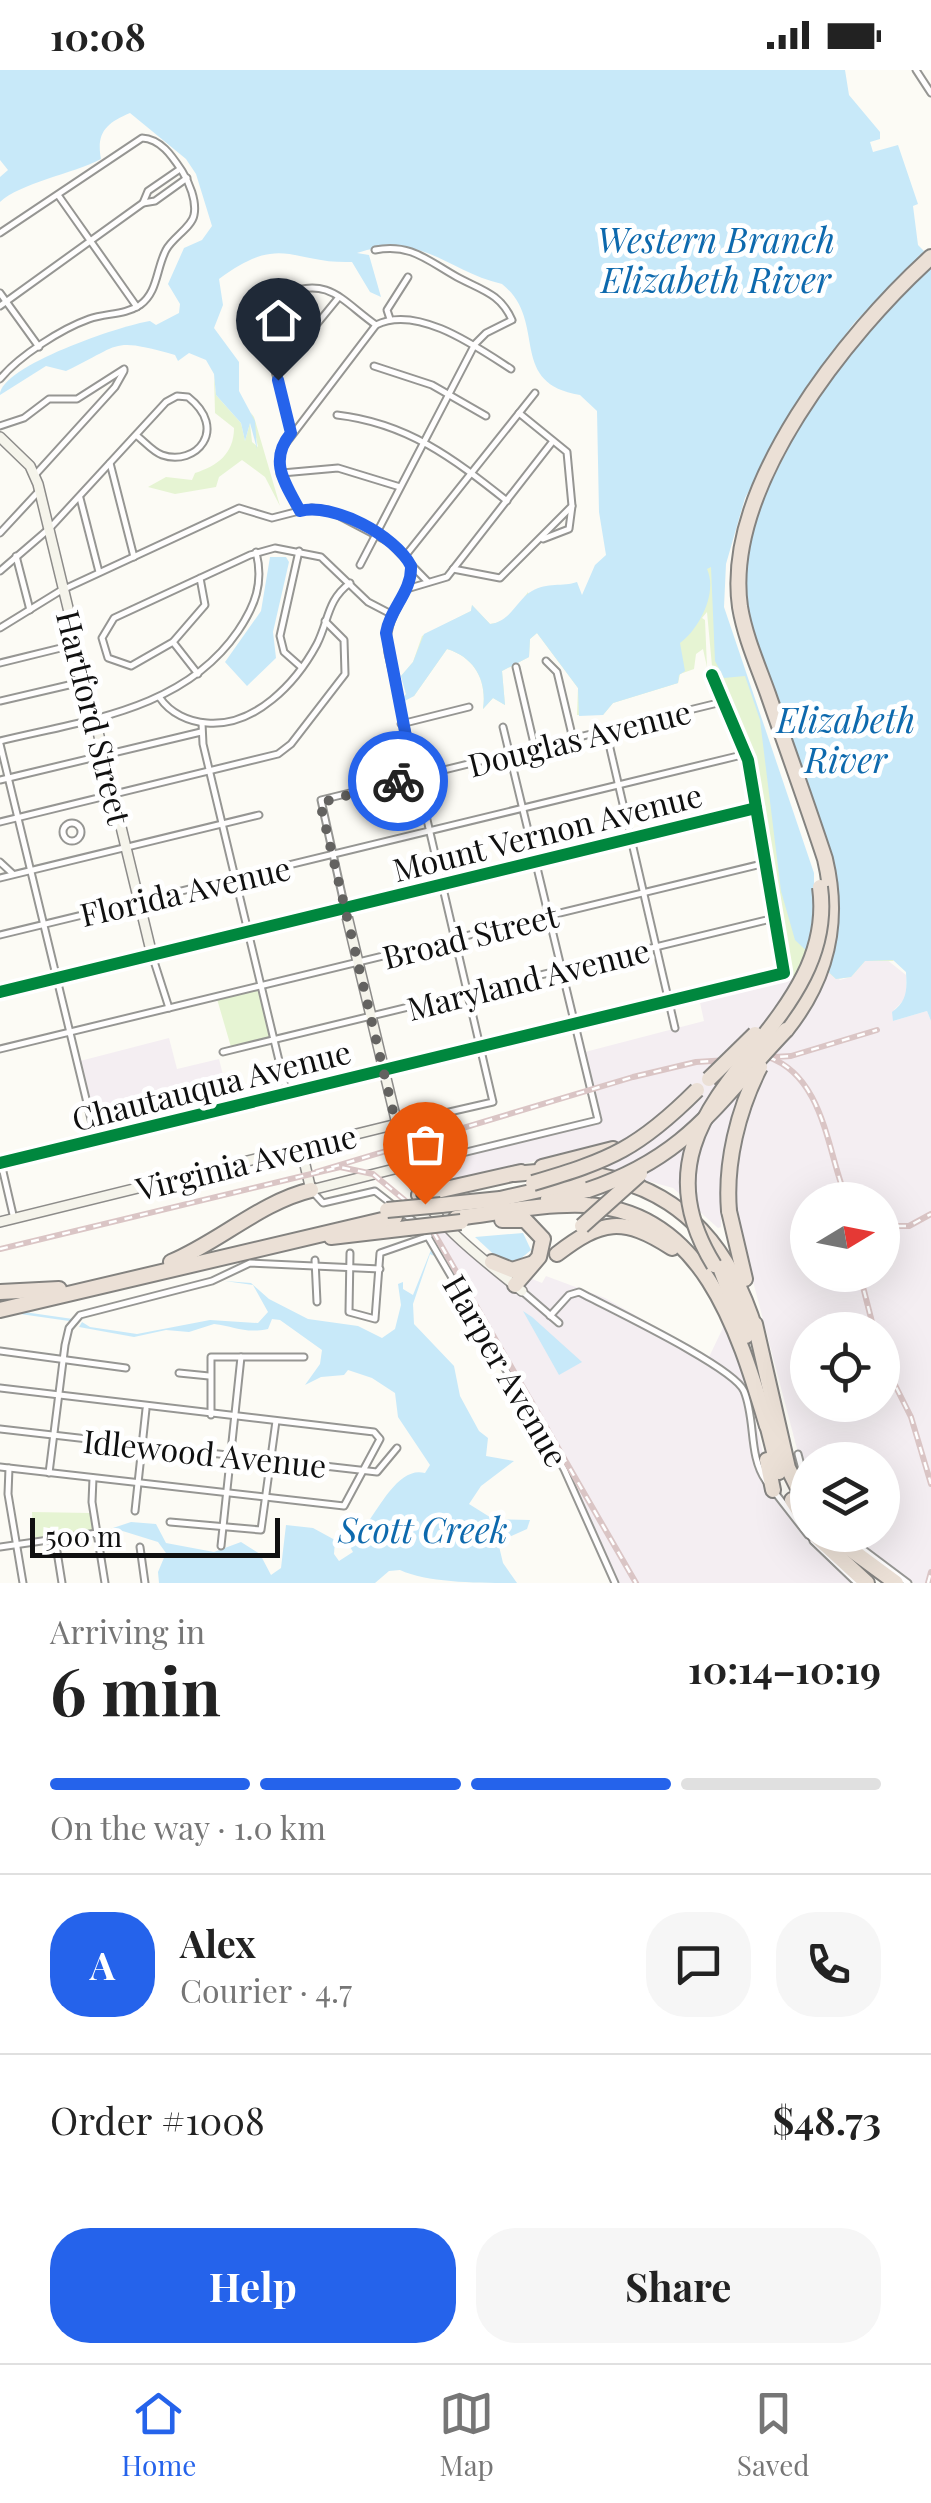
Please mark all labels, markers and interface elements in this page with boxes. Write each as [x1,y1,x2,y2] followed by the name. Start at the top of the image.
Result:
[50,10,146,61] text: 10:08
[597,215,835,302] water label: Western Branch Elizabeth River
[236,278,321,381] pin
[251,293,306,348] icon: home
[48,605,143,829] street label: Hartford Street
[463,689,695,785] street label: Douglas Avenue
[775,695,915,782] water label: Elizabeth River
[348,731,448,831] courier
[371,754,426,809] icon: bike
[388,772,706,890] street label: Mount Vernon Avenue
[76,845,294,935] street label: Florida Avenue
[378,892,563,978] street label: Broad Street
[402,927,654,1029] street label: Maryland Avenue
[67,1029,355,1139] street label: Chautauqua Avenue
[383,1102,468,1205] pin
[130,1113,361,1209] street label: Virginia Avenue
[398,1117,453,1172] icon: bag
[790,1182,900,1292] north arrow
[790,1182,900,1552] map controls
[435,1266,579,1474] street label: Harper Avenue
[790,1312,900,1422] button: locate
[81,1418,329,1486] street label: Idlewood Avenue
[790,1442,900,1552] button: layers
[337,1505,508,1552] water label: Scott Creek
[30,1513,280,1558] scale bar
[45,1517,122,1554] text: 500 m
[50,1609,205,1652] text: Arriving in
[688,1643,881,1694] text: 10:14–10:19
[50,1646,221,1732] text: 6 min
[50,1805,326,1848] text: On the way · 1.0 km
[646,1912,751,2017] button: chat
[776,1912,881,2017] button: phone
[180,1917,256,1968] text: Alex
[90,1939,115,1990] text: A
[180,1968,352,2011] text: Courier · 4.7
[50,2094,265,2145] text: Order #1008
[772,2094,881,2145] text: $48.73
[50,2228,456,2343] button: Help
[476,2228,881,2343] button: Share
[121,2386,196,2483] tab: Home
[439,2386,494,2483] tab: Map
[737,2386,810,2483] tab: Saved

